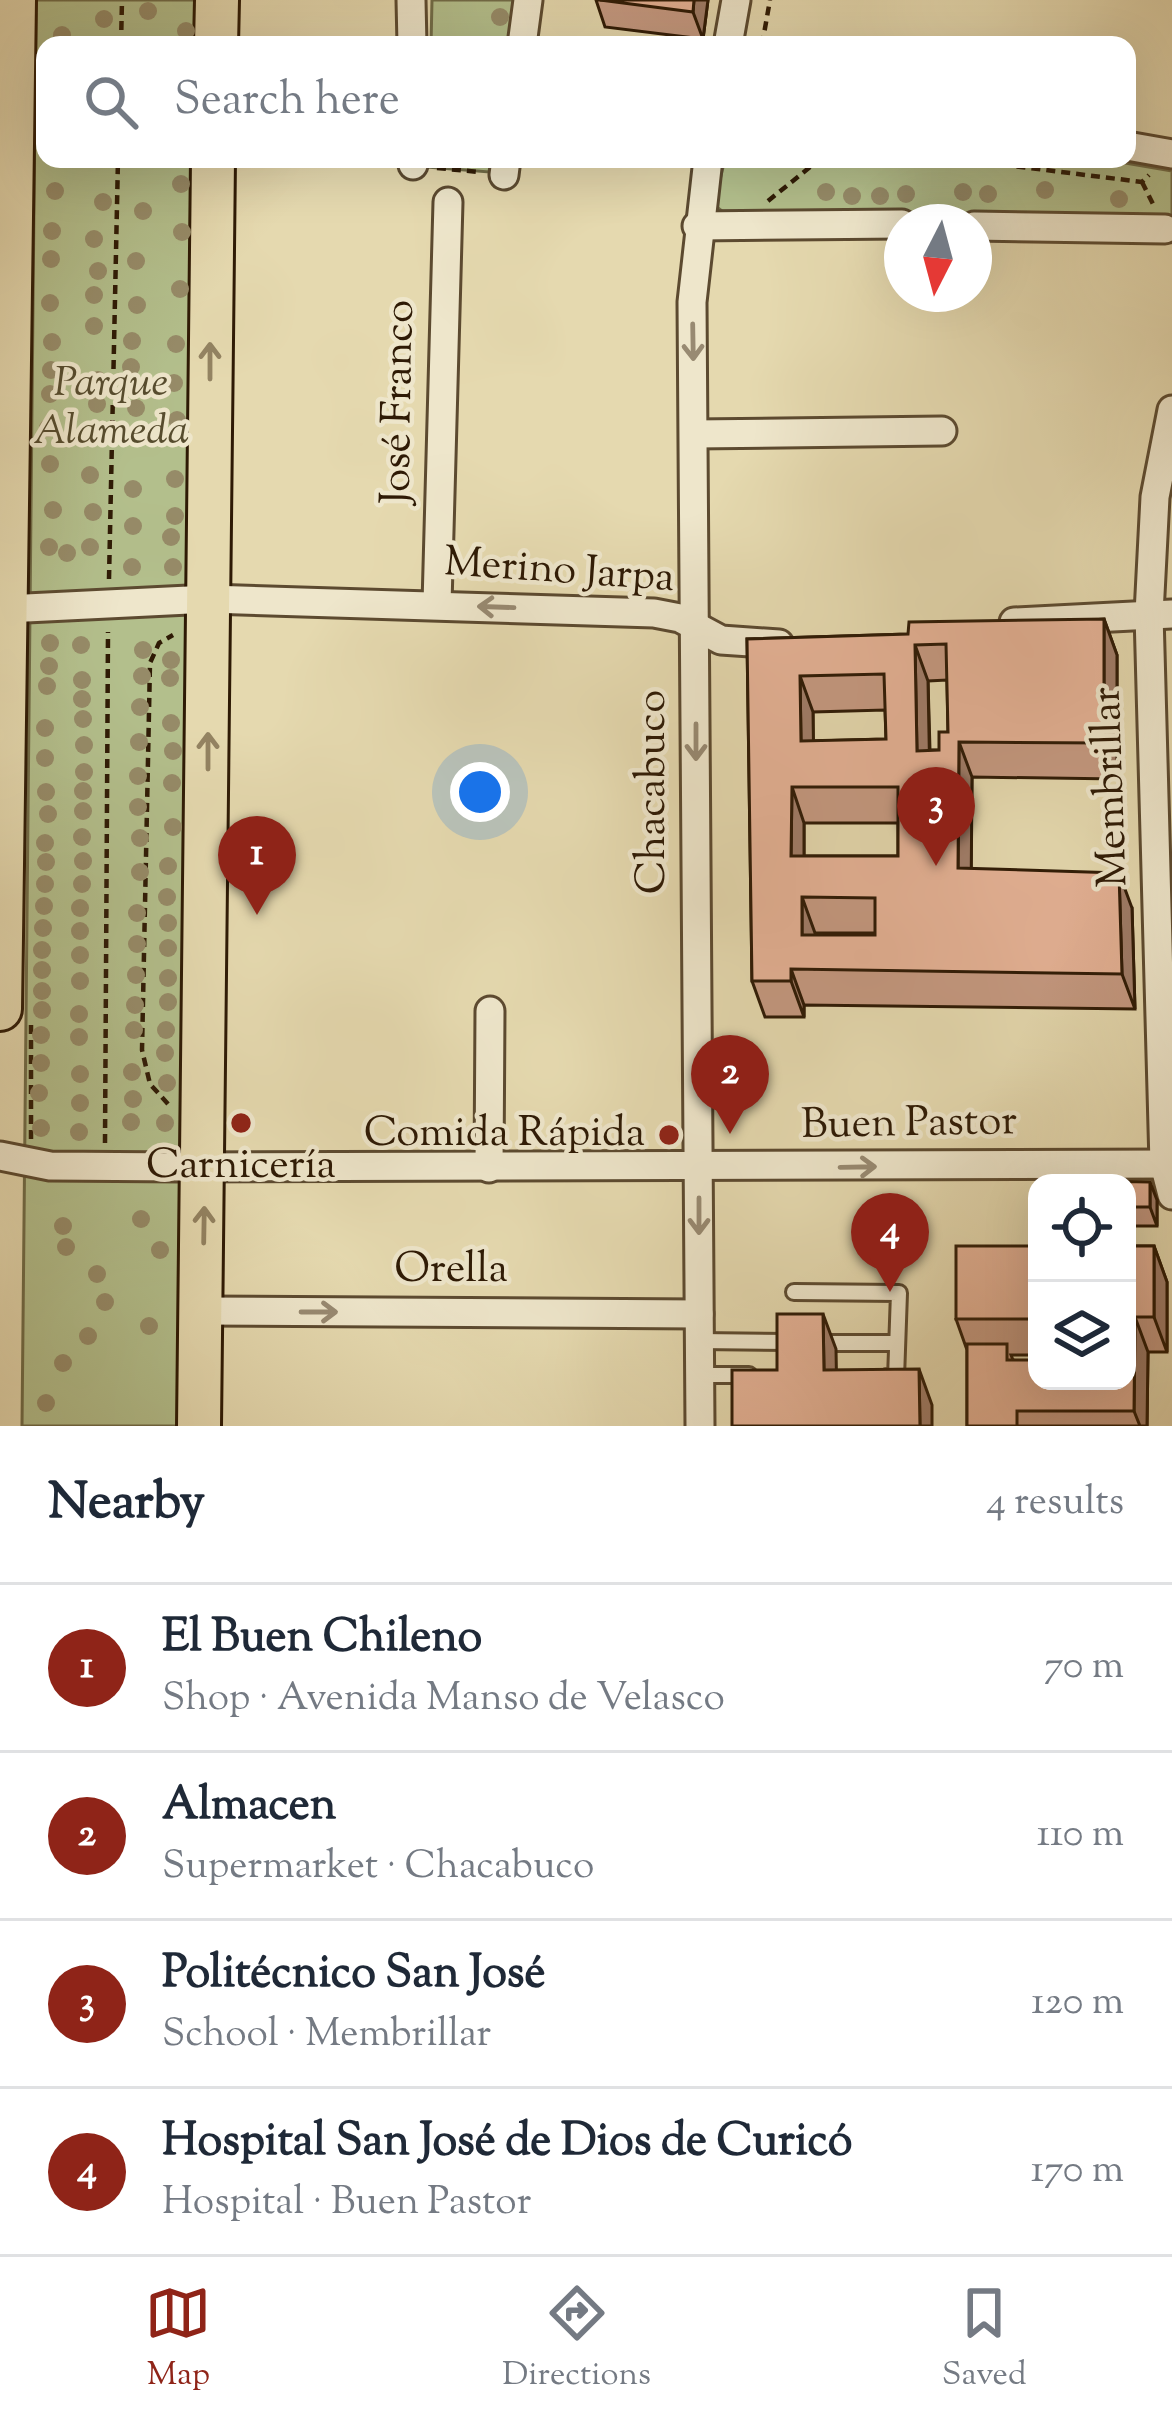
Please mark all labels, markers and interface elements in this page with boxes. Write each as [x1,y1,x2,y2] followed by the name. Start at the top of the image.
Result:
[36,36,1136,168] search box
[78,69,144,135] icon: search
[174,70,400,135] text: Search here
[884,204,992,312] north arrow
[368,299,432,507] street label: José Franco
[681,322,704,361] one-way arrow
[199,342,221,381] one-way arrow
[33,355,189,463] park label: Parque Alameda
[442,534,676,610] street label: Merino Jarpa
[477,595,516,618] one-way arrow
[1079,686,1145,888] street label: Membrillar
[624,690,684,894] street label: Chacabuco
[684,722,707,761] one-way arrow
[197,732,219,771] one-way arrow
[450,762,510,822] your location
[897,767,975,866] pin: 3
[218,816,296,915] pin: 1
[691,1035,769,1134] pin: 2
[800,1093,1018,1157] street label: Buen Pastor
[364,1105,645,1165] place label: Comida Rápida
[228,1110,254,1136] marker: Carnicería
[656,1122,682,1148] marker: Comida Rápida
[146,1137,336,1197] place label: Carnicería
[838,1156,877,1179] one-way arrow
[1028,1174,1136,1390] map controls
[1028,1174,1136,1282] button: locate
[851,1193,929,1292] pin: 4
[688,1196,710,1235] one-way arrow
[193,1206,216,1245] one-way arrow
[394,1241,508,1301] street label: Orella
[1028,1282,1136,1390] button: layers
[299,1301,338,1323] one-way arrow
[48,1468,205,1541] text: Nearby
[986,1476,1124,1532] text: 4 results
[162,1607,482,1672] text: El Buen Chileno
[80,1640,94,1696] text: 1
[1044,1640,1124,1696] text: 70 m
[162,1672,725,1728] text: Shop · Avenida Manso de Velasco
[162,1775,336,1840] text: Almacen
[78,1808,96,1864] text: 2
[1037,1808,1124,1864] text: 110 m
[162,1840,594,1896] text: Supermarket · Chacabuco
[162,1943,545,2008] text: Politécnico San José
[79,1976,95,2032] text: 3
[1031,1976,1124,2032] text: 120 m
[162,2008,491,2064] text: School · Membrillar
[162,2111,852,2176] text: Hospital San José de Dios de Curicó
[77,2144,97,2200] text: 4
[1031,2144,1124,2200] text: 170 m
[162,2176,531,2232] text: Hospital · Buen Pastor
[145,2280,211,2400] tab: Map
[502,2280,651,2400] tab: Directions
[942,2280,1027,2400] tab: Saved

